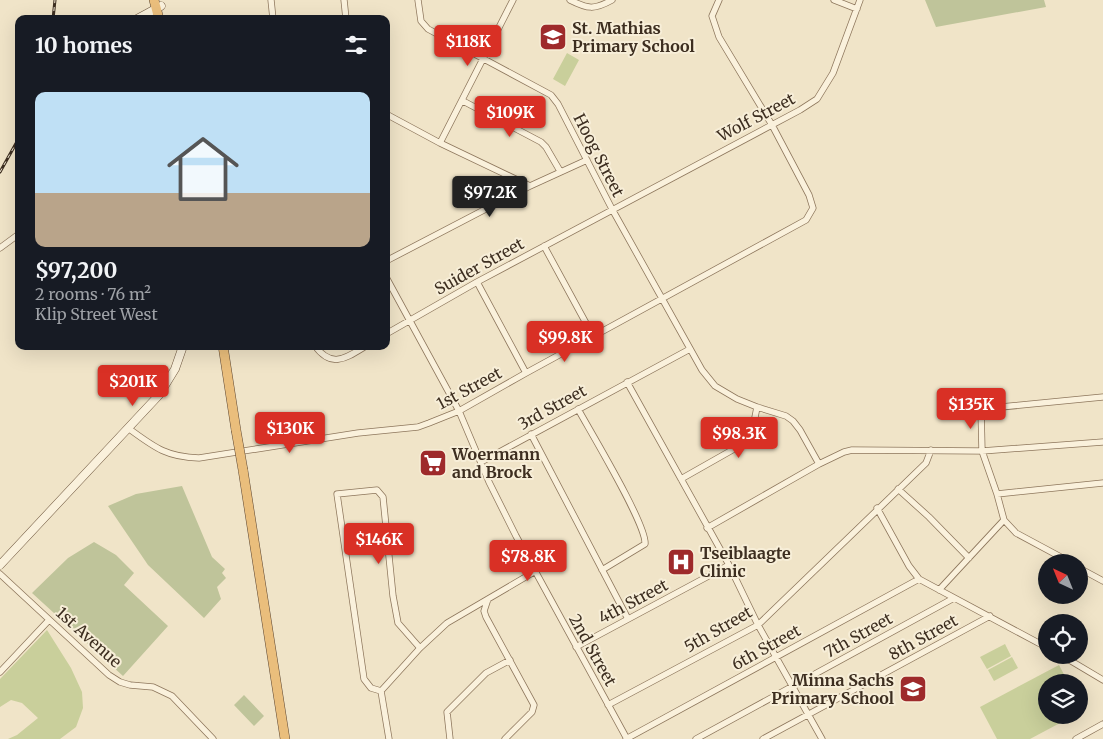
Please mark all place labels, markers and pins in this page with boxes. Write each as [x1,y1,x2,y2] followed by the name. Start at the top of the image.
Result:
[572,18,695,56] place label: St. Mathias Primary School
[538,22,568,52] school or university icon: St. Mathias Primary School
[433,24,503,67] pin: $118K
[475,96,545,138] pin: $109K
[449,176,531,218] pin: $97.2K
[524,320,606,363] pin: $99.8K
[98,364,168,407] pin: $201K
[936,388,1006,430] pin: $135K
[255,412,325,454] pin: $130K
[698,416,780,459] pin: $98.3K
[451,444,540,482] place label: Woermann and Brock
[418,448,448,478] supermarket icon: Woermann and Brock
[344,522,414,565] pin: $146K
[487,540,569,582] pin: $78.8K
[700,543,791,581] place label: Tseiblaagte Clinic
[666,547,696,577] hospital icon: Tseiblaagte Clinic
[771,670,894,708] place label: Minna Sachs Primary School
[898,674,928,704] school or university icon: Minna Sachs Primary School

